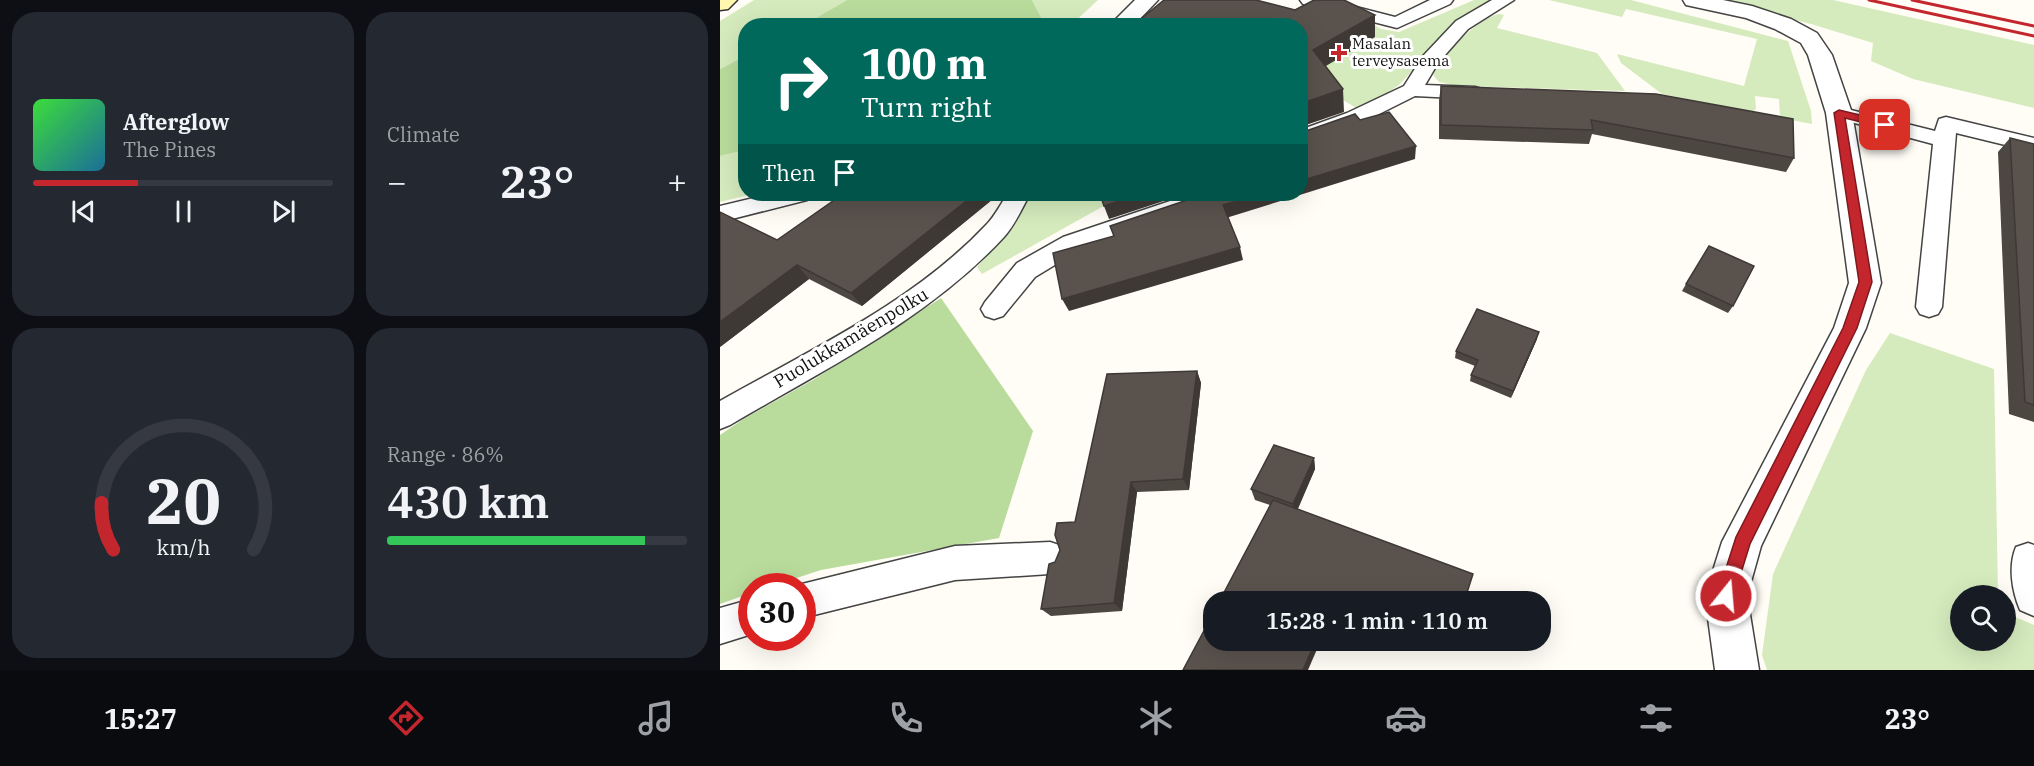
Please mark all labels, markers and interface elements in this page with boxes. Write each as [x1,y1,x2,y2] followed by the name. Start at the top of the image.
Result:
[1352,34,1450,70] place label: Masalan terveysasema
[861,36,987,91] text: 100 m
[762,42,840,120] icon: right
[1330,44,1348,62] marker: Masalan terveysasema
[861,89,992,124] text: Turn right
[1859,99,1910,150] pin
[123,107,230,136] text: Afterglow
[1868,108,1901,141] icon: arrive
[387,121,460,148] text: Climate
[123,136,216,163] text: The Pines
[499,152,575,210] text: 23°
[828,156,861,189] icon: arrive
[762,158,816,187] text: Then
[387,160,407,203] text: −
[667,160,687,203] text: +
[67,195,100,228] icon: previous
[167,195,200,228] icon: pause
[267,195,300,228] icon: next
[769,282,932,393] street label: Puolukkamäenpolku
[387,441,504,468] text: Range · 86%
[146,460,220,541] text: 20
[387,472,549,530] text: 430 km
[156,533,210,561] text: km/h
[1694,564,1758,628] position arrow
[738,573,816,651] speed limit sign: 30
[1950,585,2016,651] map controls
[1950,585,2016,651] button: search
[1266,606,1488,635] text: 15:28 · 1 min · 110 m
[385,697,427,739] icon: directions
[635,697,677,739] icon: music
[885,697,927,739] icon: phone
[1135,697,1177,739] icon: climate
[1385,697,1427,739] icon: car
[1635,697,1677,739] icon: filters
[104,701,177,736] text: 15:27
[1885,701,1930,736] text: 23°

